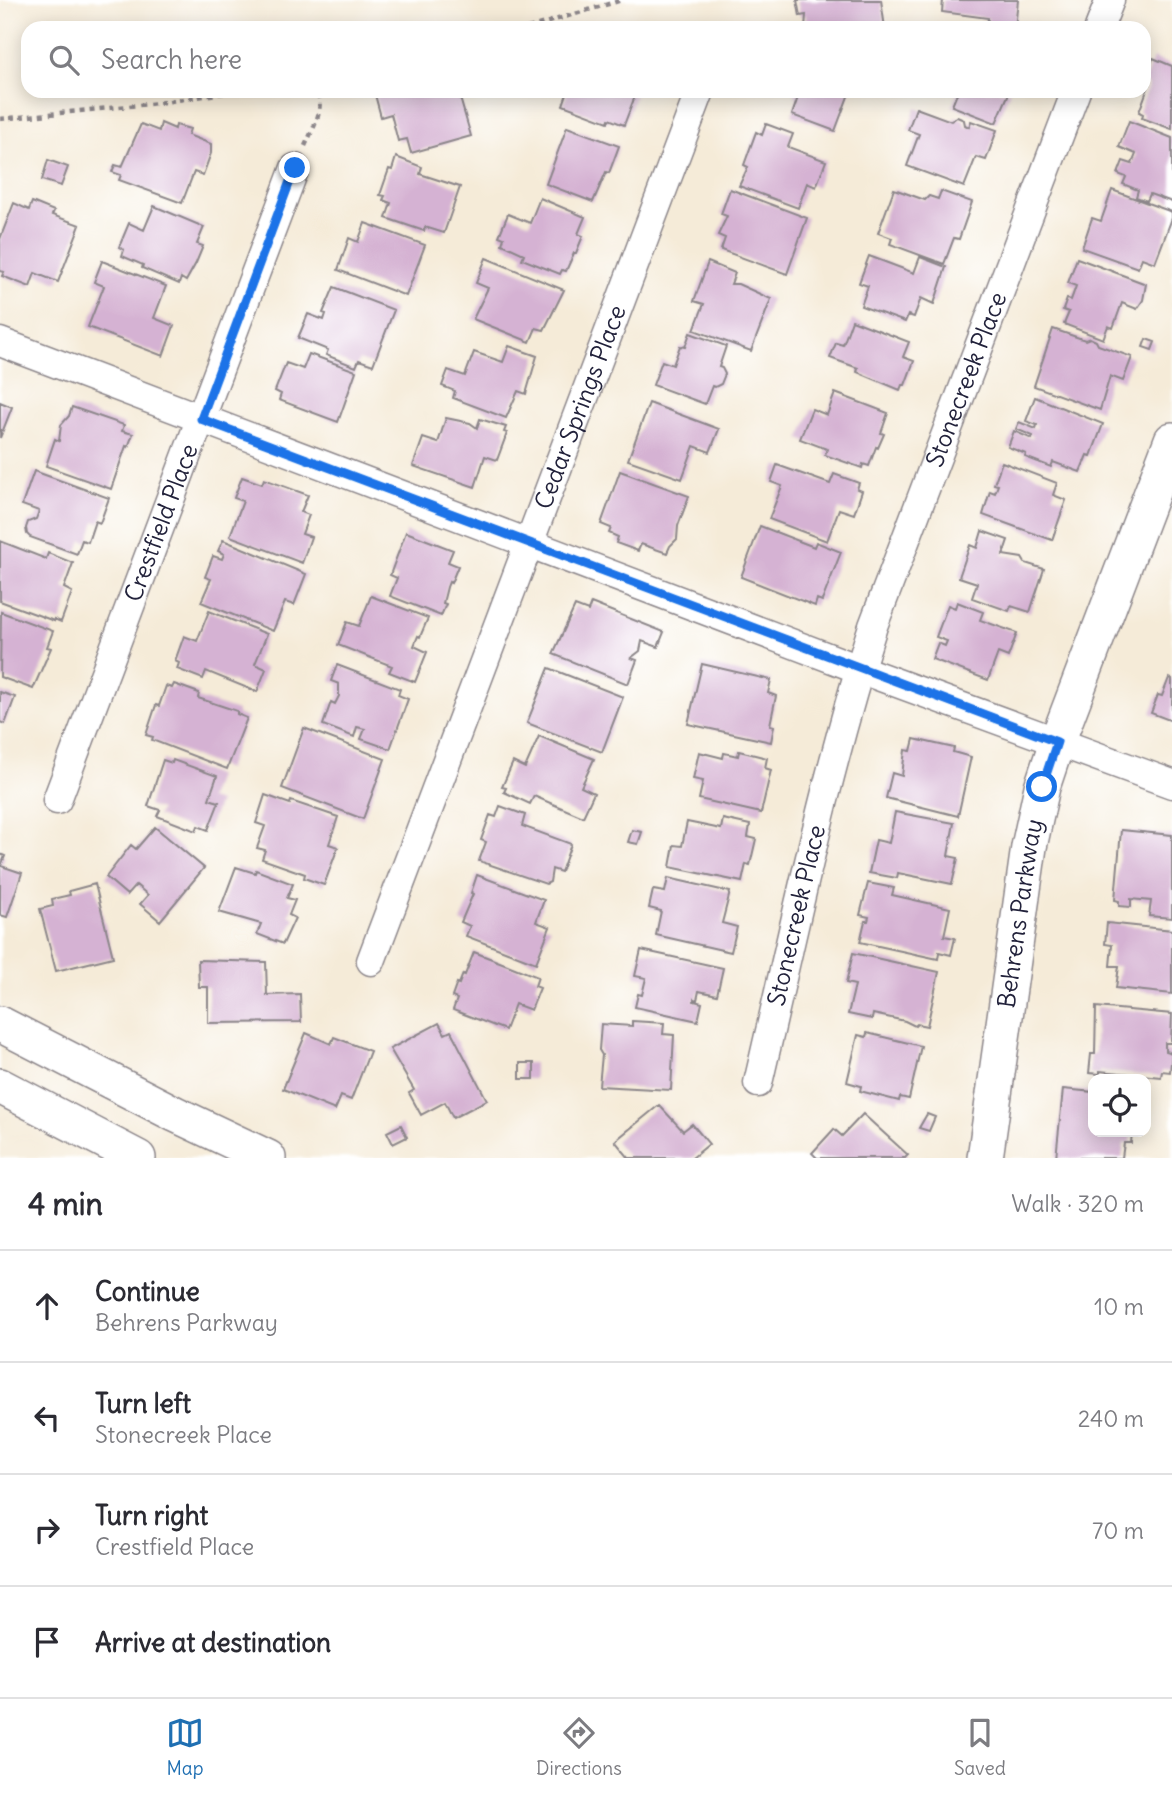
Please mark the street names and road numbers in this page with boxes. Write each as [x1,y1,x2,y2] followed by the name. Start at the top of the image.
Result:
[919,288,1012,471] street label: Stonecreek Place
[527,301,632,513] street label: Cedar Springs Place
[117,440,204,606] street label: Crestfield Place
[990,816,1049,1010] street label: Behrens Parkway
[760,822,831,1008] street label: Stonecreek Place

